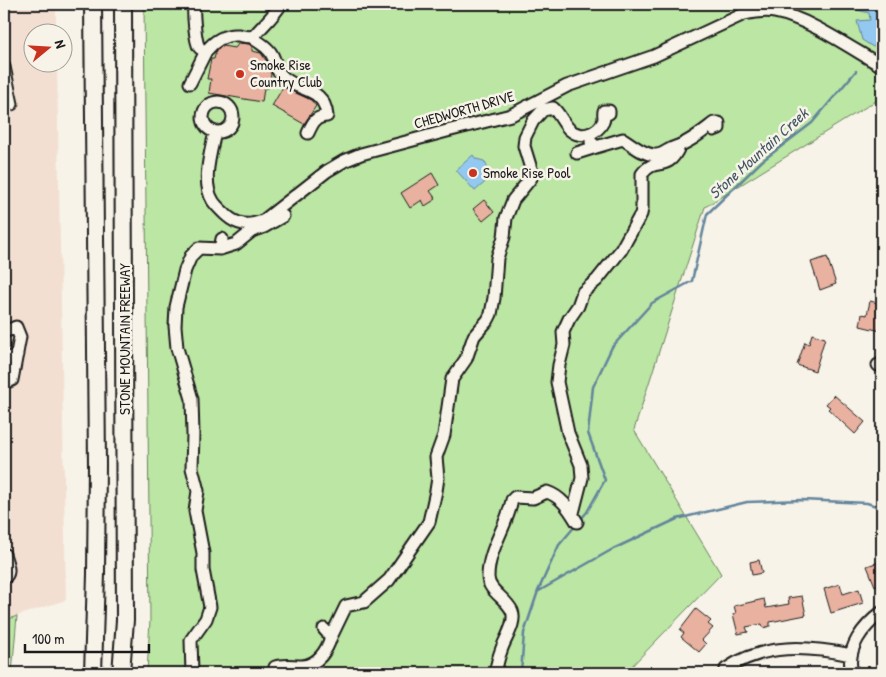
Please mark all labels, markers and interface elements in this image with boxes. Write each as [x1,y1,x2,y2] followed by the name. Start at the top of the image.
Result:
[22,22,72,72] north arrow
[51,37,71,51] text: N
[250,54,322,92] place label: Smoke Rise Country Club
[234,68,246,80] marker: Smoke Rise Country Club
[411,85,517,134] street label: CHEDWORTH DRIVE
[704,102,813,204] water label: Stone Mountain Creek
[483,162,570,183] place label: Smoke Rise Pool
[467,167,479,179] marker: Smoke Rise Pool
[114,263,135,415] street label: STONE MOUNTAIN FREEWAY
[25,622,149,654] scale bar
[32,628,65,649] text: 100 m

